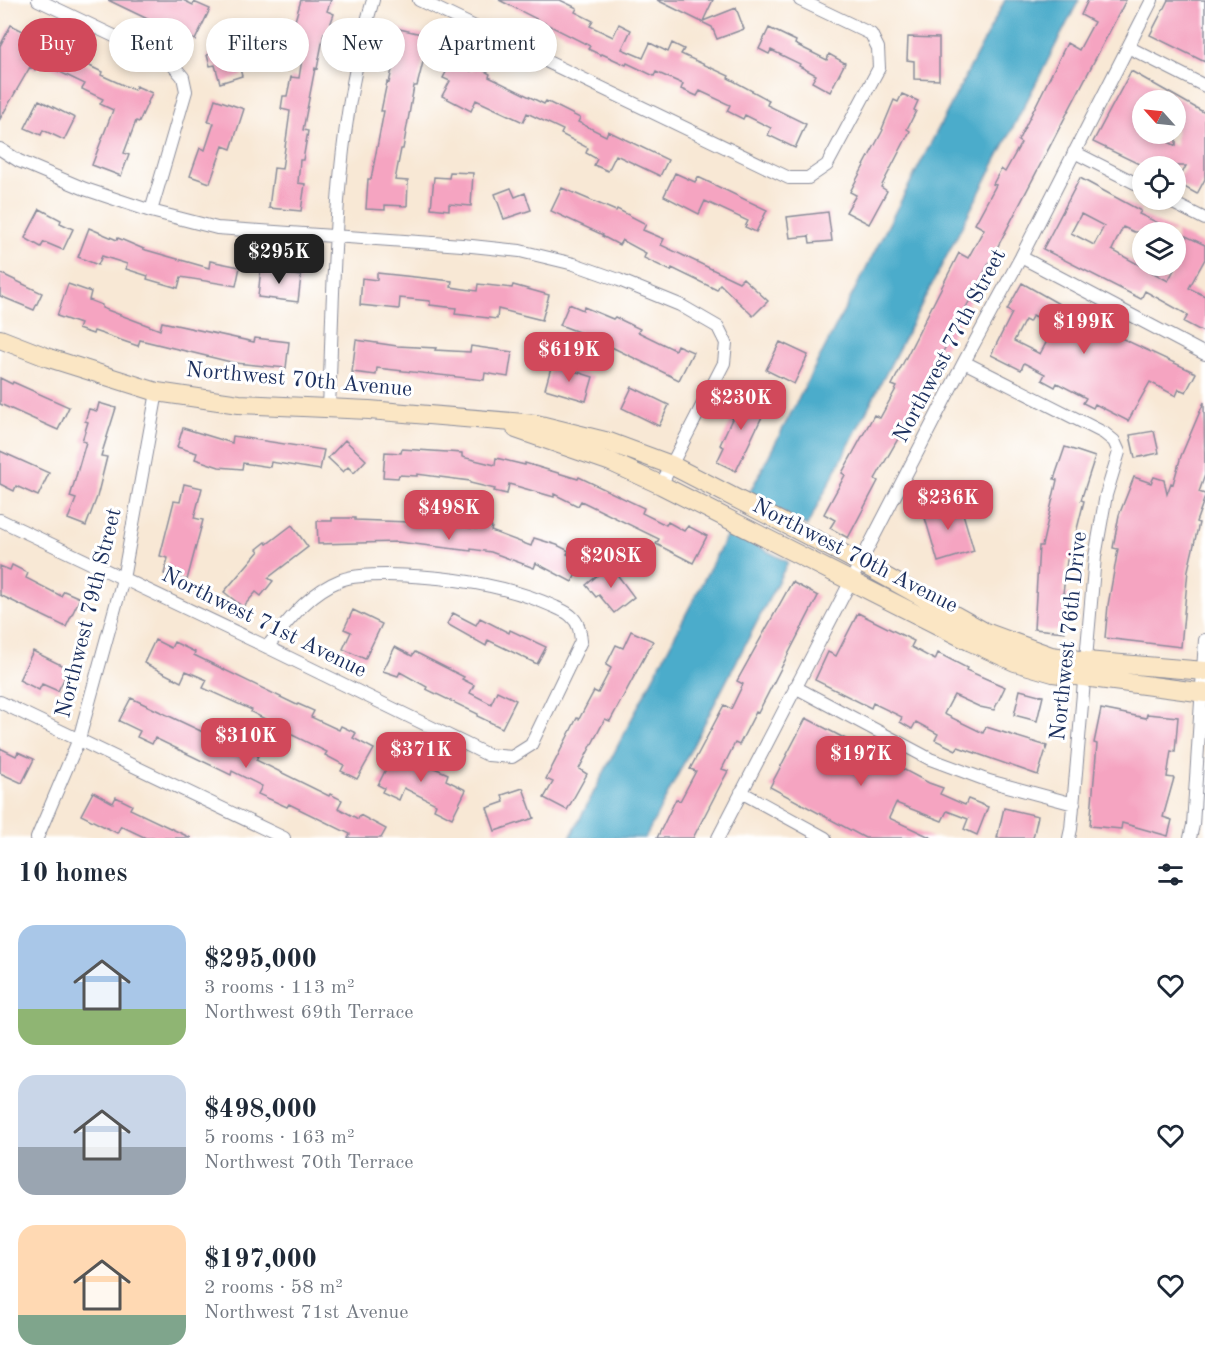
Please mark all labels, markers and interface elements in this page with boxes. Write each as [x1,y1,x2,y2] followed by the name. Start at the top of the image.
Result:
[18,18,97,72] chip: Buy
[109,18,194,72] chip: Rent
[206,18,309,72] chip: Filters
[321,18,405,72] chip: New
[417,18,557,72] chip: Apartment
[1132,90,1186,144] north arrow
[1132,90,1186,276] map controls
[1132,156,1186,210] button: locate
[1132,222,1186,276] button: layers
[237,234,321,285] pin: $295K
[248,243,310,263] text: $295K
[890,246,1010,446] street label: Northwest 77th Street
[1042,304,1126,355] pin: $199K
[1053,313,1115,333] text: $199K
[527,332,611,383] pin: $619K
[538,341,600,361] text: $619K
[185,359,413,401] street label: Northwest 70th Avenue
[699,380,783,431] pin: $230K
[710,389,772,409] text: $230K
[906,480,990,531] pin: $236K
[917,489,979,509] text: $236K
[407,490,491,541] pin: $498K
[749,495,961,617] street label: Northwest 70th Avenue
[418,499,480,519] text: $498K
[52,506,126,720] street label: Northwest 79th Street
[1047,530,1091,742] street label: Northwest 76th Drive
[569,538,653,589] pin: $208K
[580,547,642,567] text: $208K
[158,564,370,682] street label: Northwest 71st Avenue
[204,718,288,769] pin: $310K
[215,727,277,747] text: $310K
[379,732,463,783] pin: $371K
[819,736,903,787] pin: $197K
[390,741,452,761] text: $371K
[830,745,892,765] text: $197K
[1154,858,1187,891] icon: filters
[18,861,127,887] text: 10 homes
[204,947,317,973] text: $295,000
[66,949,138,1021] icon: home
[1154,969,1187,1002] icon: heart
[204,978,354,998] text: 3 rooms · 113 m²
[204,1003,413,1023] text: Northwest 69th Terrace
[204,1097,317,1123] text: $498,000
[66,1099,138,1171] icon: home
[1154,1119,1187,1152] icon: heart
[204,1128,354,1148] text: 5 rooms · 163 m²
[204,1153,413,1173] text: Northwest 70th Terrace
[204,1247,317,1273] text: $197,000
[66,1249,138,1321] icon: home
[1154,1269,1187,1302] icon: heart
[204,1278,343,1298] text: 2 rooms · 58 m²
[204,1303,408,1323] text: Northwest 71st Avenue

